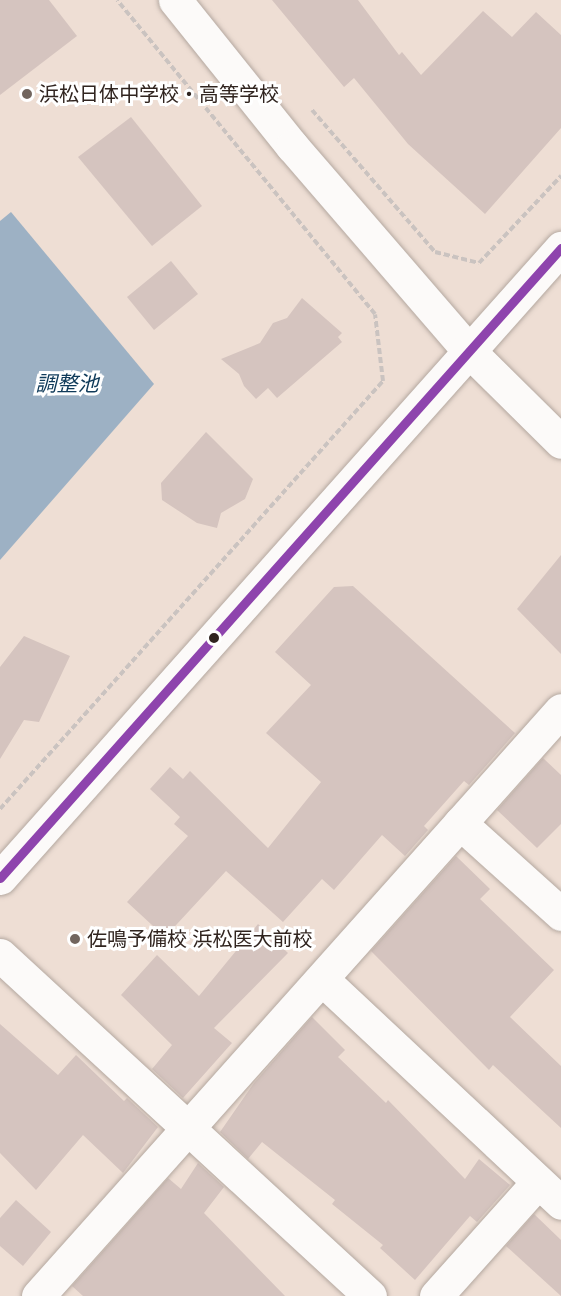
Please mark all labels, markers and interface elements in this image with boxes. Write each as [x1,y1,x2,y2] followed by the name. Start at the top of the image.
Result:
[39,82,279,106] place label: 浜松日体中学校・高等学校
[20,87,34,101] marker: 浜松日体中学校・高等学校
[36,371,98,397] water label: 調整池
[208,632,220,644] unlabelled marker
[87,927,313,951] place label: 佐鳴予備校 浜松医大前校
[68,932,82,946] marker: 佐鳴予備校 浜松医大前校

